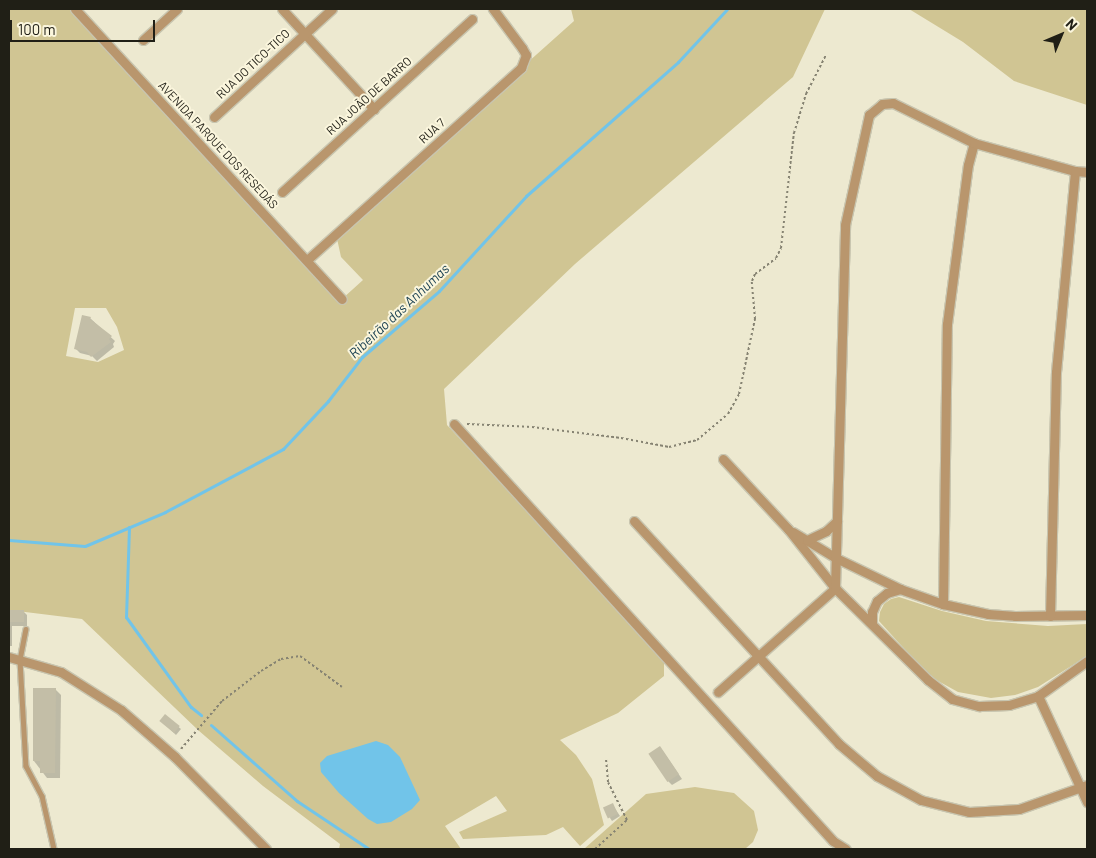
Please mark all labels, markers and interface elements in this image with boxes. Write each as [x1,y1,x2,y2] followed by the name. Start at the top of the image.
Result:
[12,10,158,42] scale bar
[1036,10,1086,60] north arrow
[1063,15,1081,33] text: N
[18,20,56,38] text: 100 m
[213,26,293,102] street label: RUA DO TICO-TICO
[323,54,415,138] street label: RUA JOÃO DE BARRO
[155,78,281,212] street label: AVENIDA PARQUE DOS RESEDÁS
[416,115,448,147] street label: RUA 7
[345,260,453,362] water label: Ribeirão das Anhumas

